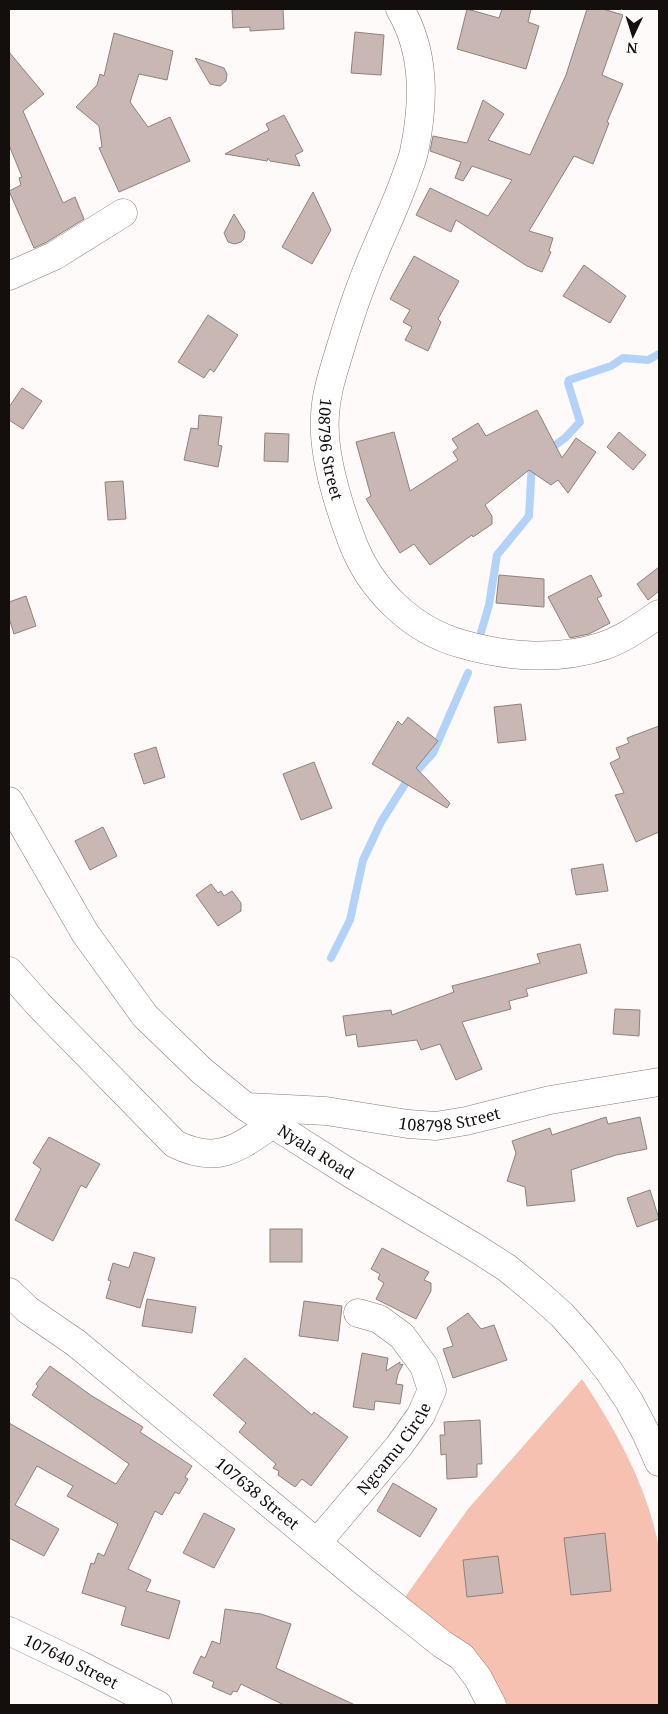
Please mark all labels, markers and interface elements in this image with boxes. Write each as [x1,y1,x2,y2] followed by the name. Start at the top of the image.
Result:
[608,10,658,60] north arrow
[626,39,638,58] text: N
[314,397,348,503] street label: 108796 Street
[397,1102,503,1137] street label: 108798 Street
[274,1119,359,1184] street label: Nyala Road
[352,1399,436,1499] street label: Ngcamu Circle
[211,1452,304,1535] street label: 107638 Street
[20,1629,122,1694] street label: 107640 Street

